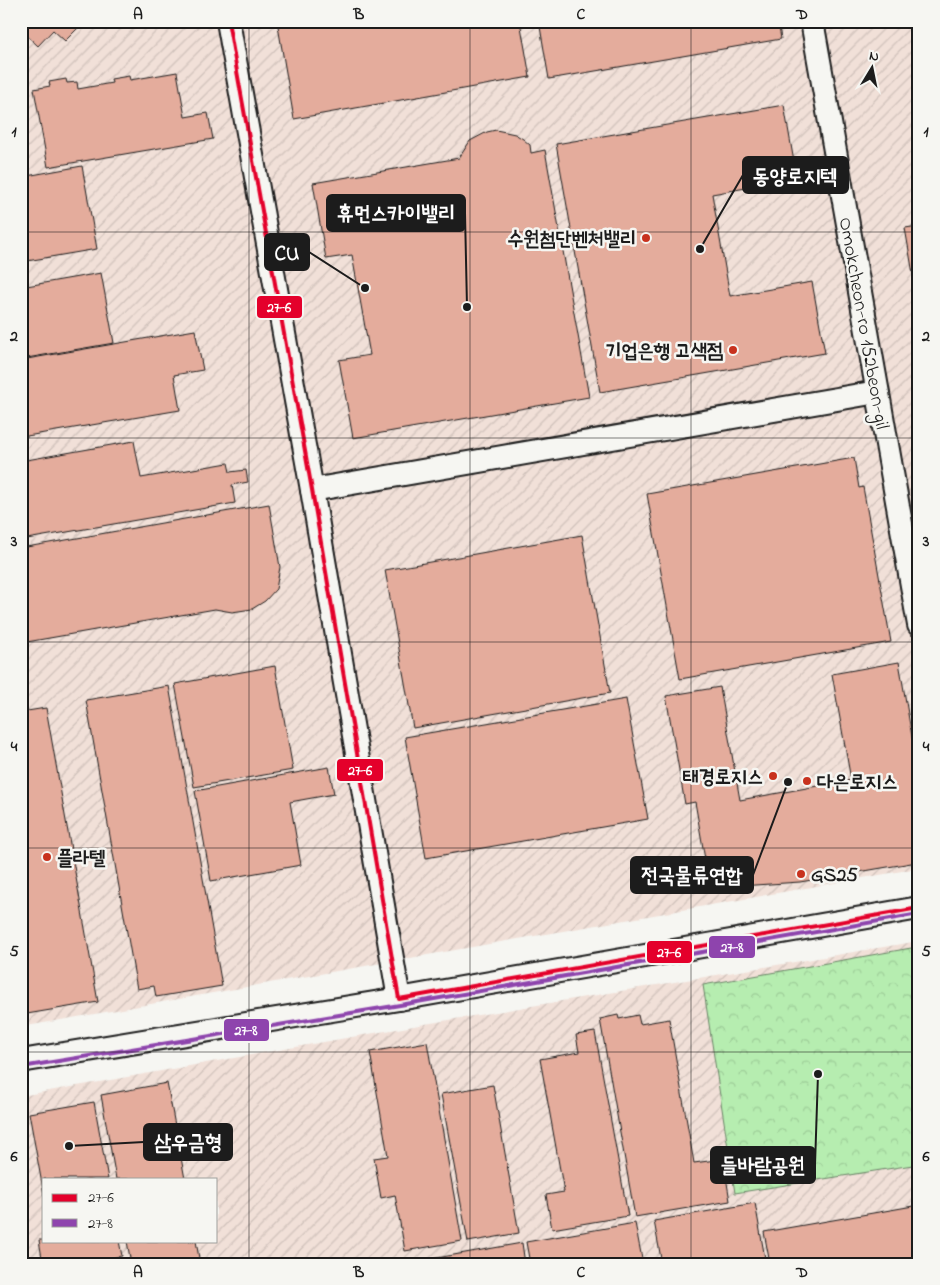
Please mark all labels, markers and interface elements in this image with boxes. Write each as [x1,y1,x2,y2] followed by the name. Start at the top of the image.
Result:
[133,3,143,27] text: A
[353,3,365,27] text: B
[577,3,586,27] text: C
[795,3,808,27] text: D
[848,42,898,92] north arrow
[868,46,880,68] text: N
[11,120,17,144] text: 1
[923,120,929,144] text: 1
[743,157,848,193] callout: 동양로지텍
[753,163,837,193] text: 동양로지텍
[327,195,465,231] callout: 휴먼스카이밸리
[337,200,455,230] text: 휴먼스카이밸리
[829,215,895,432] street label: Omokcheon-ro 152beon-gil
[507,226,636,255] place label: 수원첨단벤처밸리
[640,232,652,244] marker: 수원첨단벤처밸리
[265,234,309,270] callout: CU
[275,240,299,270] text: CU
[256,295,303,319] line badge: 27-6
[266,298,292,319] text: 27-6
[9,325,18,349] text: 2
[921,325,930,349] text: 2
[605,338,723,367] place label: 기업은행 고색점
[727,344,739,356] marker: 기업은행 고색점
[10,530,18,554] text: 3
[922,530,930,554] text: 3
[10,735,18,759] text: 4
[922,735,930,759] text: 4
[336,758,384,782] line badge: 27-6
[347,761,373,782] text: 27-6
[683,764,763,793] place label: 태경로지스
[817,769,897,798] place label: 다은로지스
[767,770,779,782] marker: 태경로지스
[801,775,813,787] marker: 다은로지스
[57,845,105,874] place label: 플라텔
[41,851,53,863] marker: 플라텔
[631,857,753,893] callout: 전국물류연합
[641,862,743,892] text: 전국물류연합
[811,862,858,891] place label: GS25
[795,868,807,880] marker: GS25
[708,935,756,959] line badge: 27-8
[719,938,744,959] text: 27-8
[9,940,19,964] text: 5
[646,940,693,964] line badge: 27-6
[921,940,931,964] text: 5
[656,943,682,964] text: 27-6
[223,1018,270,1042] line badge: 27-8
[233,1021,258,1042] text: 27-8
[144,1124,232,1160] callout: 삼우금형
[154,1129,222,1159] text: 삼우금형
[9,1145,18,1169] text: 6
[921,1145,930,1169] text: 6
[711,1147,815,1183] callout: 들바람공원
[721,1152,805,1182] text: 들바람공원
[42,1178,218,1242] legend
[88,1187,114,1209] text: 27-6
[88,1213,113,1235] text: 27-8
[133,1261,143,1285] text: A
[353,1261,365,1285] text: B
[577,1261,586,1285] text: C
[795,1261,808,1285] text: D

